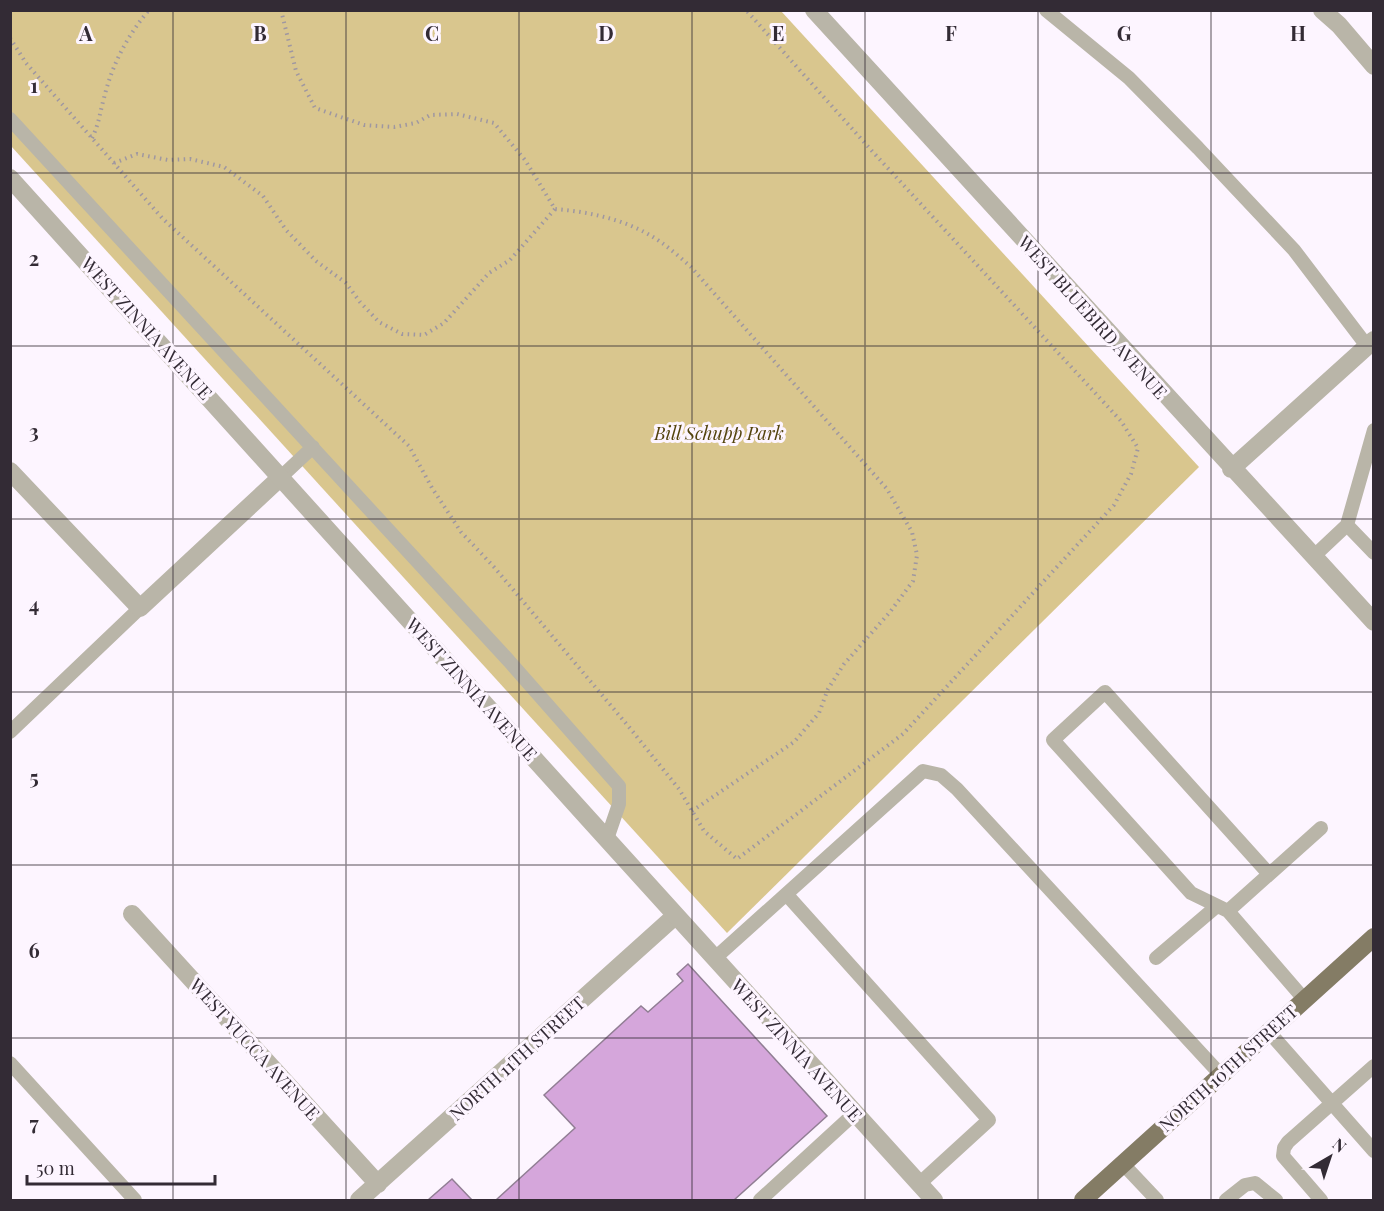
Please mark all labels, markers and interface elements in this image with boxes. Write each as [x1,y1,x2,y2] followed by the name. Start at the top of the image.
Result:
[78,19,93,46] text: A
[253,19,267,46] text: B
[425,19,439,46] text: C
[598,19,614,46] text: D
[772,19,784,46] text: E
[945,19,957,46] text: F
[1117,19,1132,46] text: G
[1290,19,1306,46] text: H
[30,71,38,98] text: 1
[1013,230,1173,404] street label: WEST BLUEBIRD AVENUE
[29,244,39,271] text: 2
[76,251,218,405] street label: WEST ZINNIA AVENUE
[29,417,39,444] text: 3
[653,421,784,445] park label: Bill Schupp Park
[29,590,39,617] text: 4
[401,612,543,766] street label: WEST ZINNIA AVENUE
[29,763,39,790] text: 5
[28,936,40,963] text: 6
[184,972,325,1125] street label: WEST YUCCA AVENUE
[726,973,868,1127] street label: WEST ZINNIA AVENUE
[444,991,590,1125] street label: NORTH 11TH STREET
[1153,999,1303,1137] street label: NORTH 10TH STREET
[29,1109,39,1136] text: 7
[1300,1127,1360,1187] north arrow
[1329,1133,1351,1157] text: N
[27,1148,214,1186] scale bar
[36,1156,75,1180] text: 50 m

